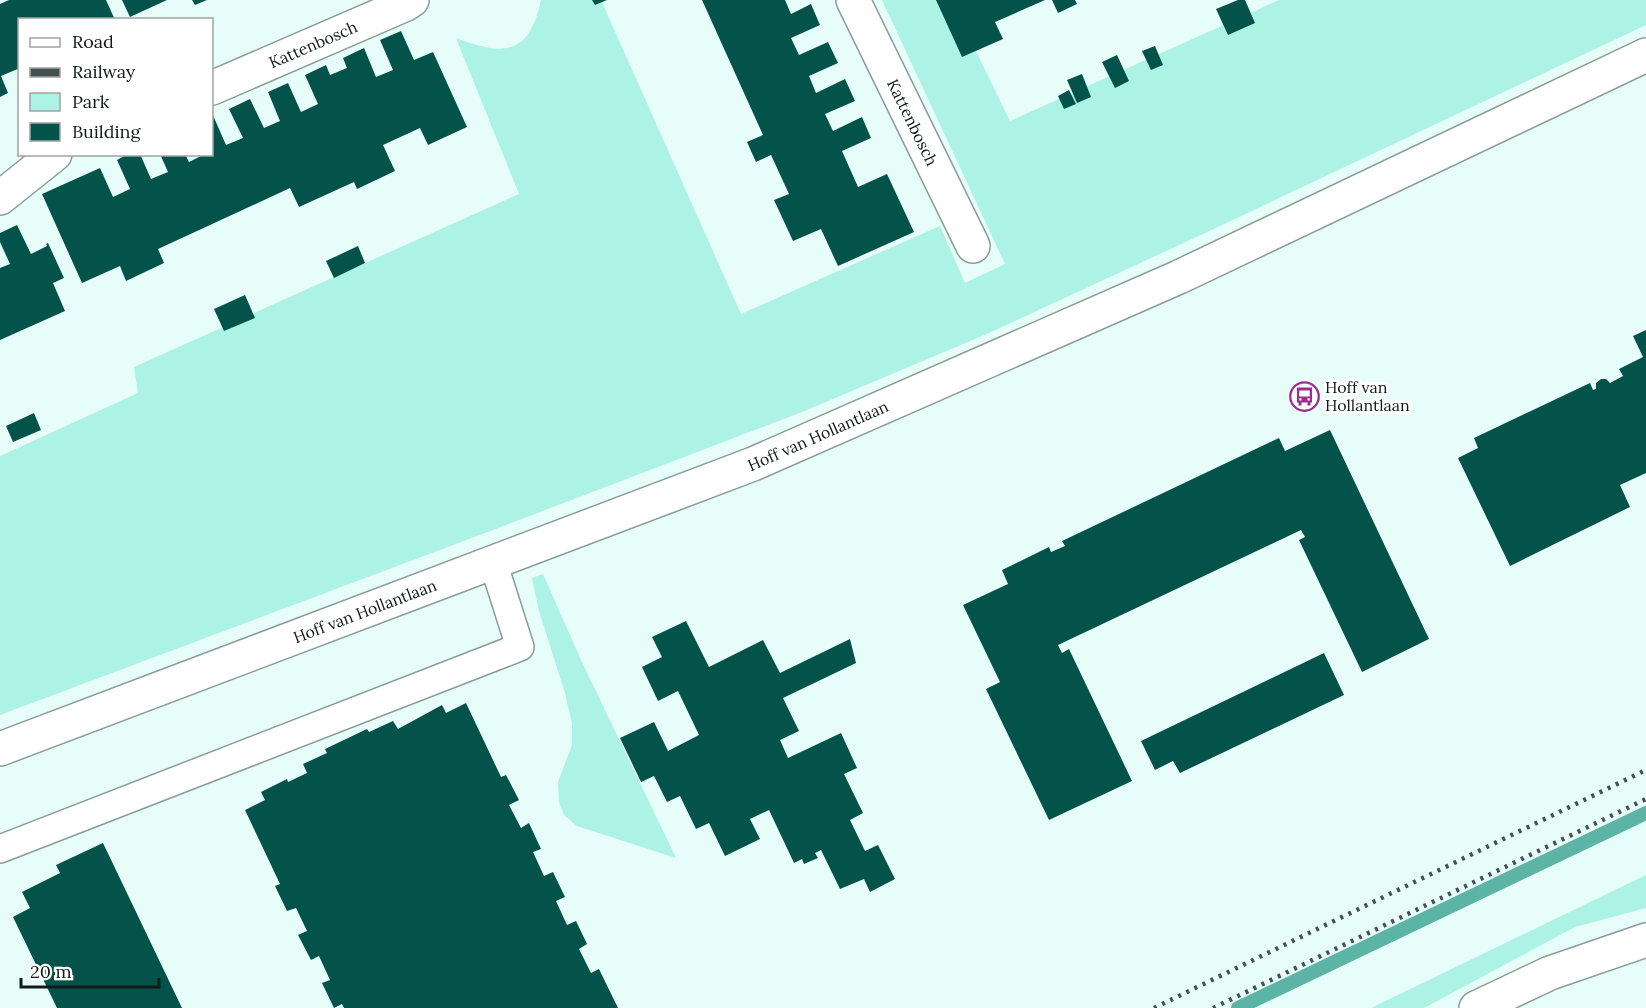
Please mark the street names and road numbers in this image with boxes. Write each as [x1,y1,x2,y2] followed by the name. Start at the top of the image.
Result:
[266,16,361,72] street label: Kattenbosch
[883,75,942,169] street label: Kattenbosch
[744,396,892,475] street label: Hoff van Hollantlaan
[290,575,439,647] street label: Hoff van Hollantlaan

